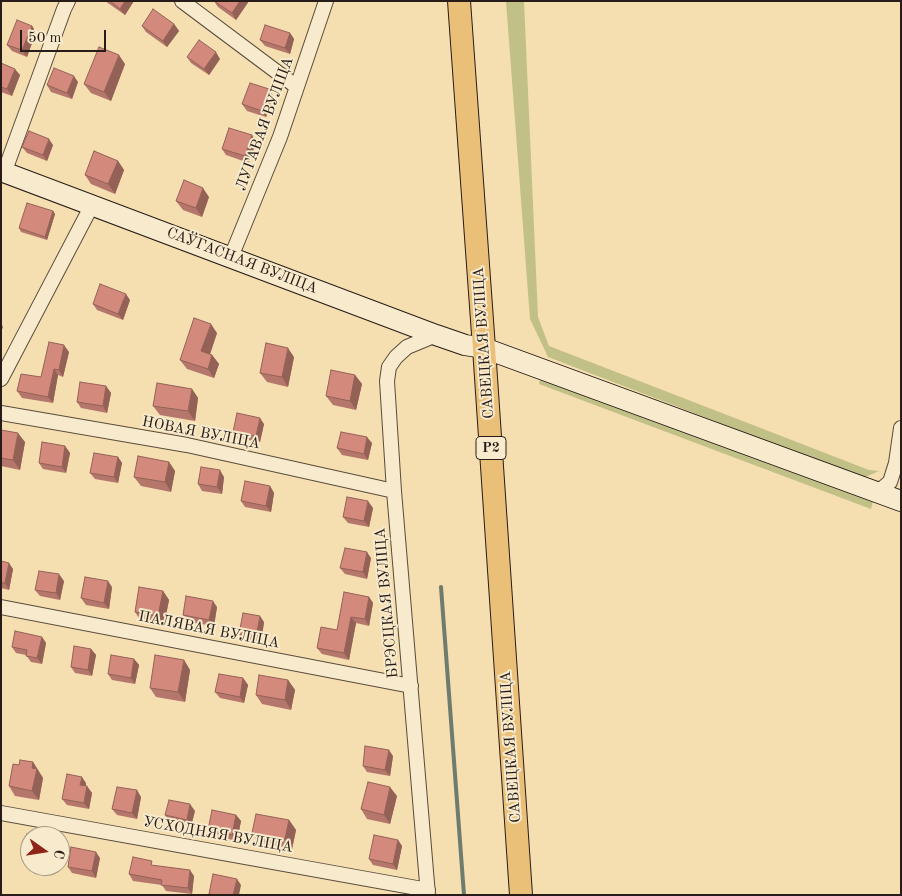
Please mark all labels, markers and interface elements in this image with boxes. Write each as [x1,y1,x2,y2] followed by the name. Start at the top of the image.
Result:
[22,20,109,52] scale bar
[28,31,62,46] text: 50 m
[232,55,298,193] street label: ЛУГАВАЯ ВУЛІЦА
[164,224,320,298] street label: САЎГАСНАЯ ВУЛІЦА
[470,267,498,419] street label: САВЕЦКАЯ ВУЛІЦА
[140,413,262,453] street label: НОВАЯ ВУЛІЦА
[476,436,506,459] road number: Р2
[371,527,403,679] street label: БРЭСЦКАЯ ВУЛІЦА
[137,607,281,653] street label: ПАЛЯВАЯ ВУЛІЦА
[497,671,525,823] street label: САВЕЦКАЯ ВУЛІЦА
[142,813,294,857] street label: УСХОДНЯЯ ВУЛІЦА
[20,826,70,876] north arrow
[51,848,67,860] text: С

